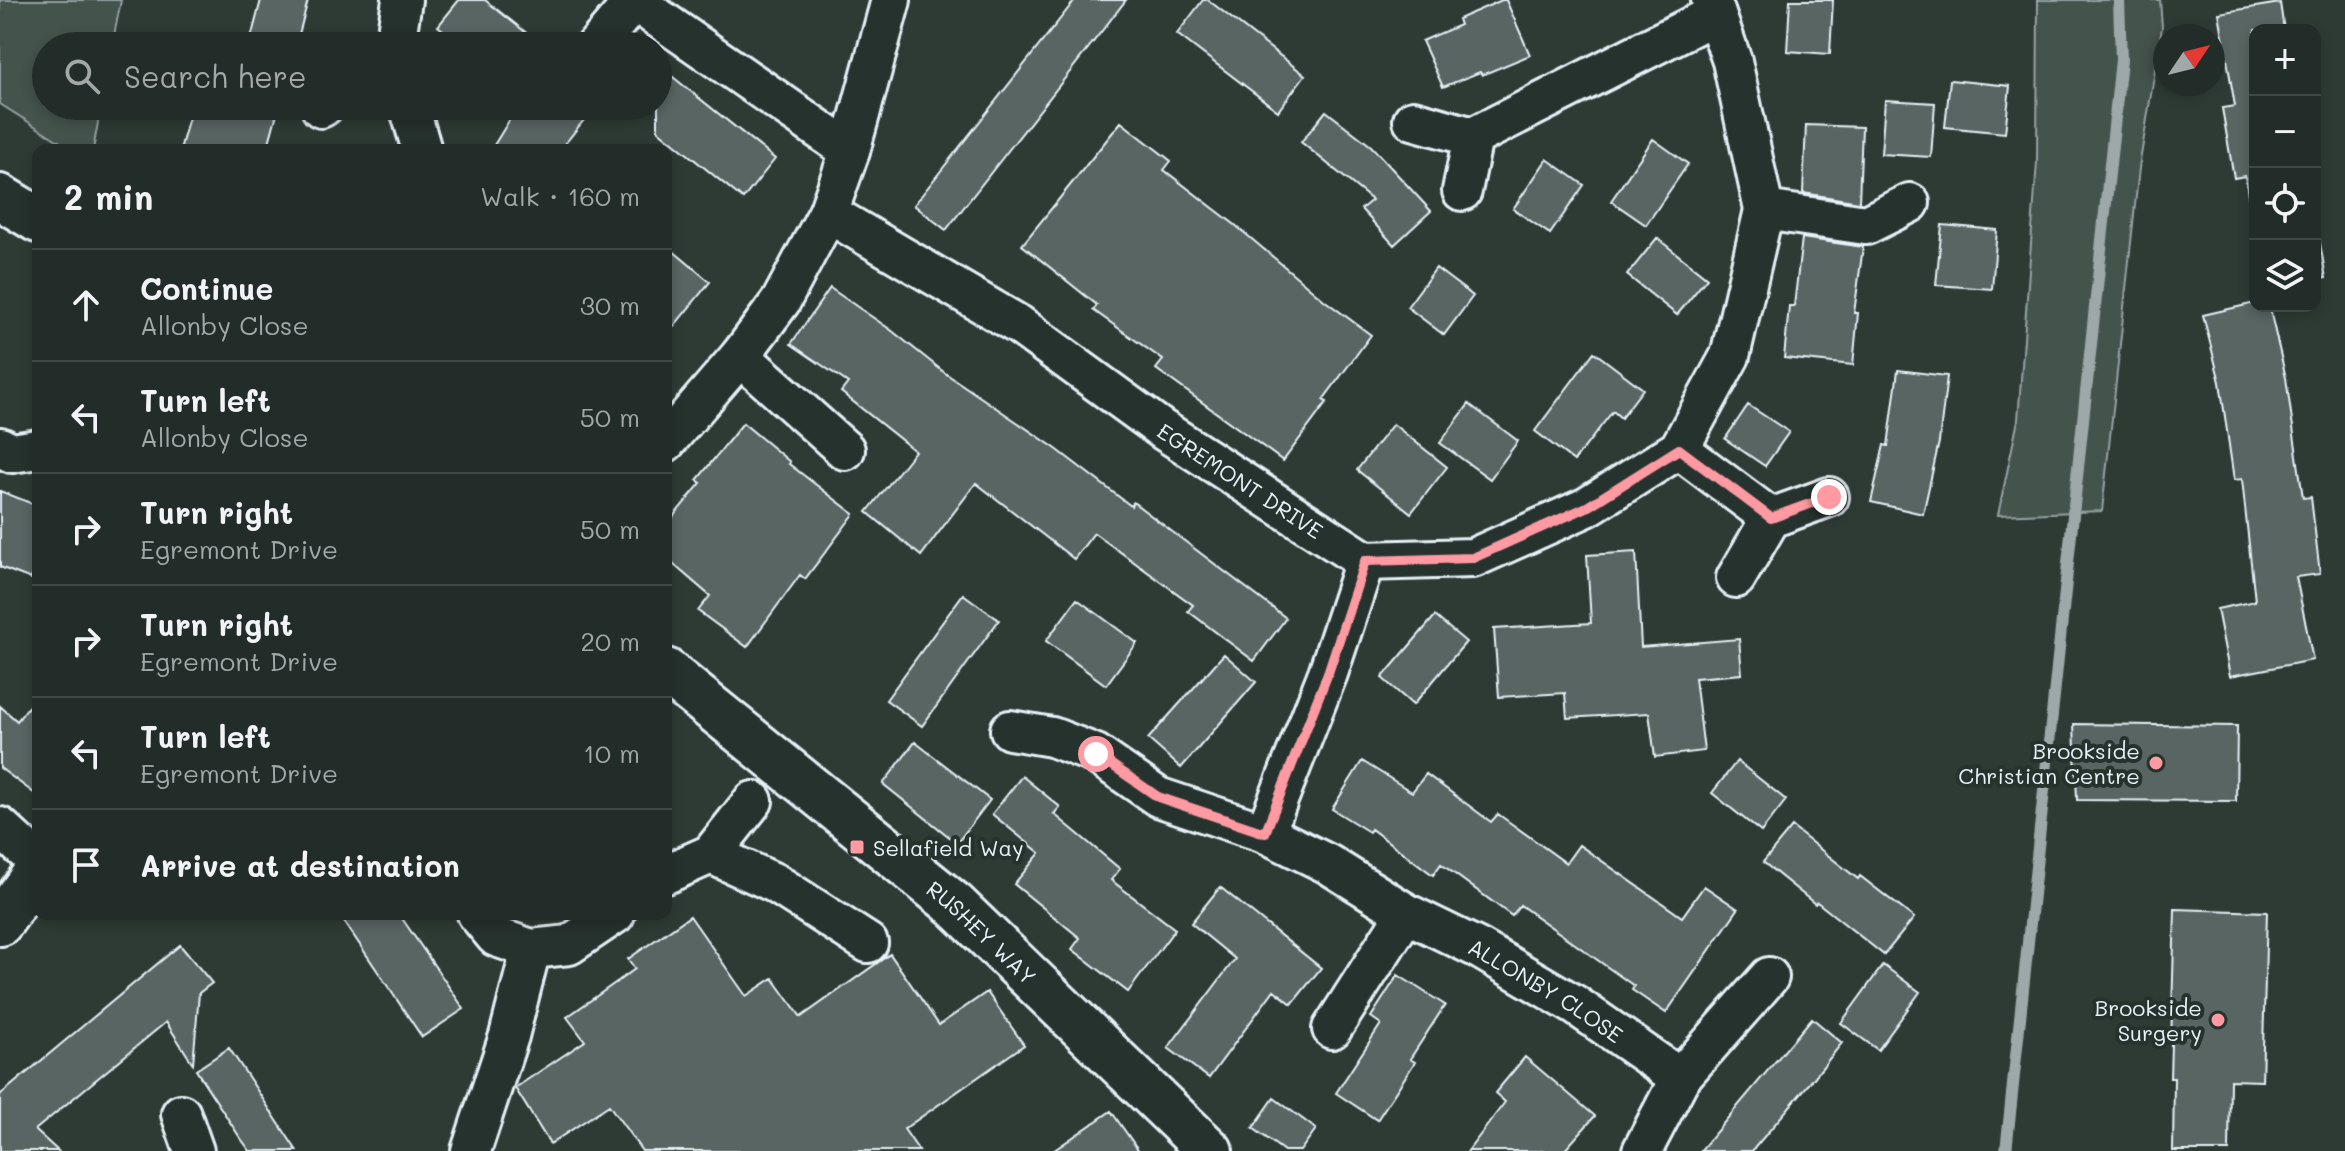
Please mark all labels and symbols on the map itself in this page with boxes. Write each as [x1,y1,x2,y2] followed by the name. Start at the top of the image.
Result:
[2153,24,2225,96] north arrow
[1152,416,1329,545] street label: EGREMONT DRIVE
[1811,479,1847,515] route end
[1078,736,1114,772] route start
[1958,736,2140,790] place label: Brookside Christian Centre
[2147,754,2165,772] marker: Brookside Christian Centre
[873,833,1024,862] place label: Sellafield Way
[848,838,866,856] marker: Sellafield Way
[921,874,1043,990] street label: RUSHEY WAY
[1464,931,1629,1049] street label: ALLONBY CLOSE
[2095,993,2202,1047] place label: Brookside Surgery
[2209,1011,2227,1029] marker: Brookside Surgery

